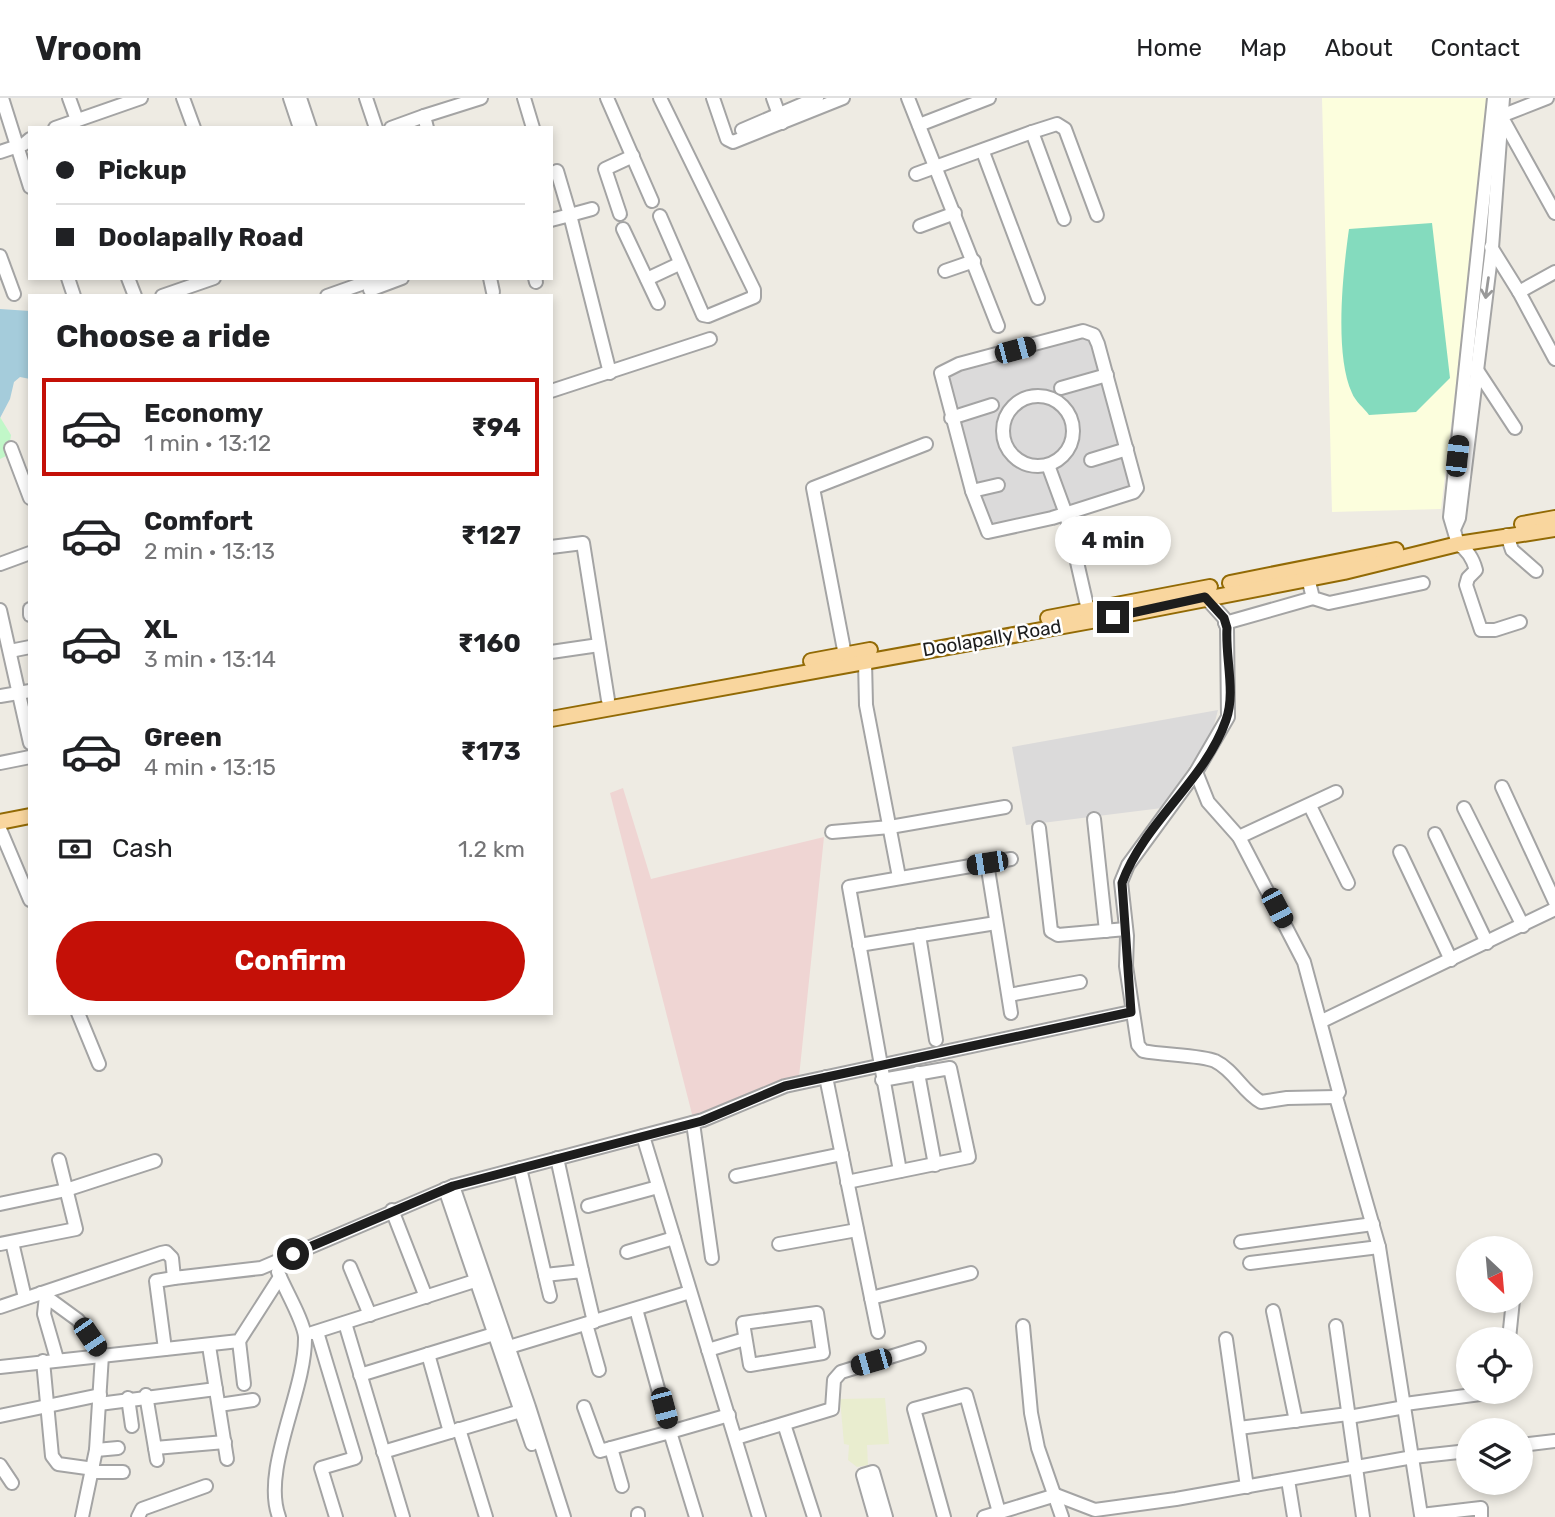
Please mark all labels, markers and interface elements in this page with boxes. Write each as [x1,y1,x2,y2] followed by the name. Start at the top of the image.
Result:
[35,29,142,68] text: Vroom
[1136,34,1202,62] text: Home
[1240,34,1287,62] text: Map
[1325,34,1393,62] text: About
[1431,34,1520,62] text: Contact
[98,155,187,186] text: Pickup
[98,222,304,253] text: Doolapally Road
[1480,276,1493,299] one-way arrow
[56,317,270,355] text: Choose a ride
[992,334,1039,366] car
[60,396,123,459] icon: car
[144,398,263,429] text: Economy
[471,412,521,443] text: ₹94
[144,429,271,457] text: 1 min · 13:12
[1445,434,1470,478] car
[60,504,123,567] icon: car
[144,506,253,537] text: Comfort
[1055,516,1171,564] callout: 4 min
[461,520,521,551] text: ₹127
[1081,526,1145,554] text: 4 min
[144,537,275,565] text: 2 min · 13:13
[1097,601,1129,633] route end
[60,612,123,675] icon: car
[144,614,177,645] text: XL
[921,614,1063,662] street label: Doolapally Road
[458,628,521,659] text: ₹160
[144,645,276,673] text: 3 min · 13:14
[60,720,123,783] icon: car
[144,722,222,753] text: Green
[460,736,521,767] text: ₹173
[144,753,276,781] text: 4 min · 13:15
[56,830,94,868] icon: cash
[112,833,173,864] text: Cash
[458,835,525,863] text: 1.2 km
[965,849,1010,877] car
[1258,885,1297,931] car
[56,921,525,1001] button: Confirm
[1456,1236,1533,1312] north arrow
[1456,1236,1533,1495] map controls
[277,1238,309,1270] route start
[70,1314,111,1360] car
[1456,1327,1533,1404] button: locate
[848,1346,895,1378] car
[649,1385,680,1431] car
[1456,1418,1533,1495] button: layers

